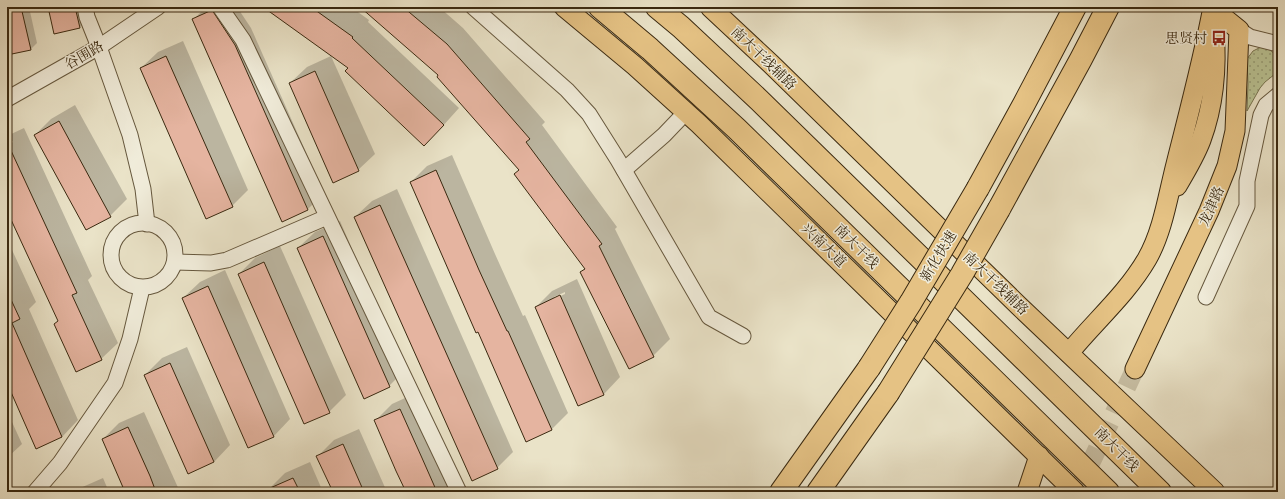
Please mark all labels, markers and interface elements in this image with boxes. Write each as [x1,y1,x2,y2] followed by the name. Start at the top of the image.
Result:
[725,23,800,96] street label: 南大干线辅路
[1210,29,1228,47] bus stop icon: 思贤村
[1165,30,1207,50] place label: 思贤村
[62,38,108,76] street label: 谷围路
[1195,184,1231,230] street label: 龙津路
[796,220,850,273] street label: 兴南大道
[829,221,882,274] street label: 南大干线
[917,228,963,286] street label: 新化快速
[957,248,1032,321] street label: 南大干线辅路
[1089,424,1142,477] street label: 南大干线

